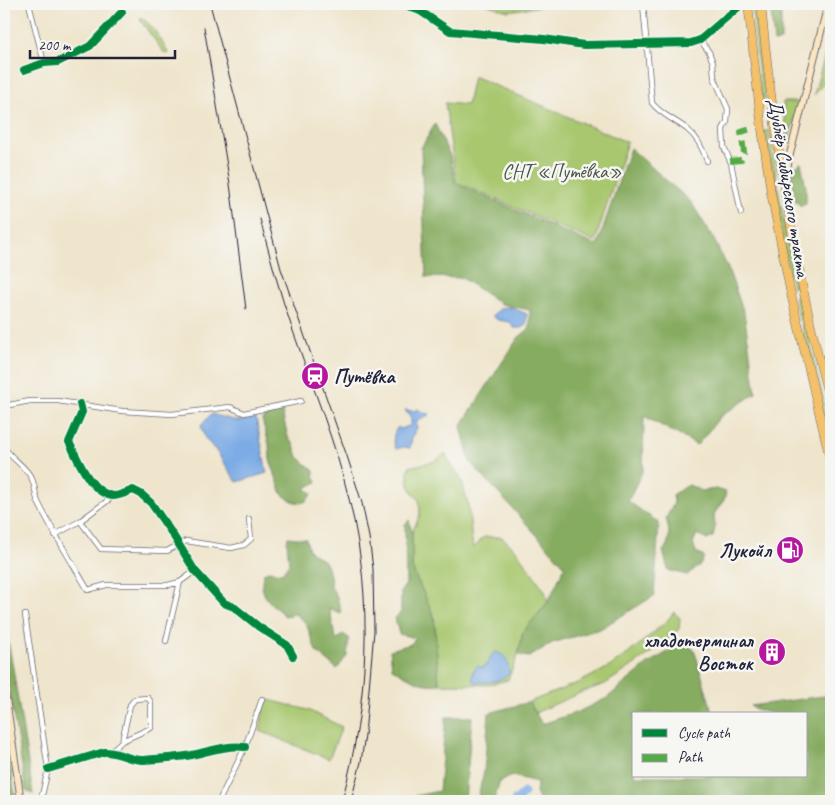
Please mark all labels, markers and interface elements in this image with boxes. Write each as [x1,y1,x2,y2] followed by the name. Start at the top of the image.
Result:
[30,28,175,60] scale bar
[38,36,72,55] text: 200 m
[763,97,816,281] street label: Дублёр Сибирского тракта
[502,159,622,184] park label: СНТ «Путёвка»
[300,361,330,391] station icon: Путёвка
[334,364,396,389] place label: Путёвка
[775,535,805,565] fuel station icon: Лукойл
[719,538,772,563] place label: Лукойл
[644,628,755,676] place label: хладотерминал Восток
[757,637,787,667] building icon: хладотерминал Восток
[632,712,808,778] legend
[678,724,730,743] text: Cycle path
[678,748,704,767] text: Path

